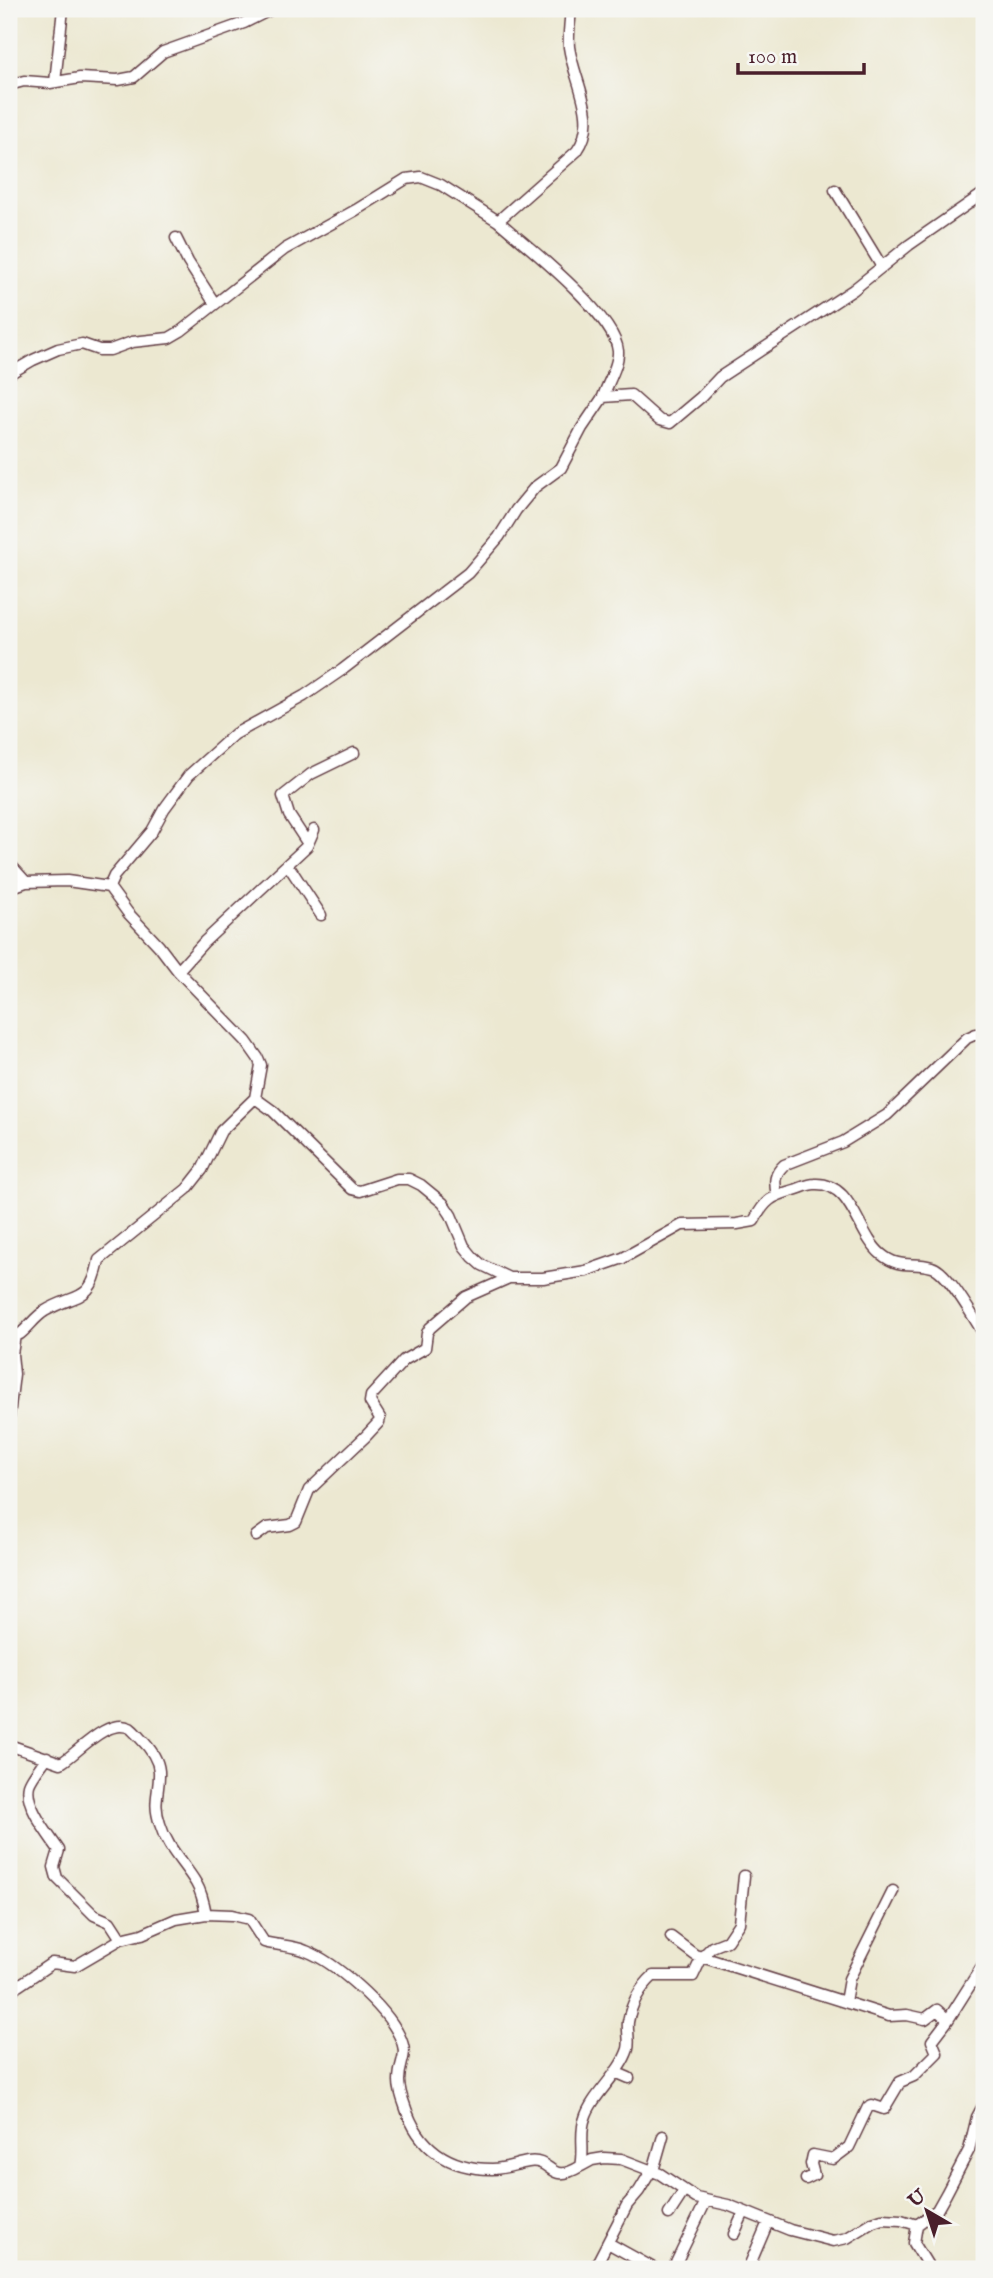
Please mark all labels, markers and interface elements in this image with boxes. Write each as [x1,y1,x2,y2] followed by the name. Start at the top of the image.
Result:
[738,32,864,76] scale bar
[748,44,797,71] text: 100 m
[892,2176,962,2246] north arrow
[903,2184,932,2214] text: U

